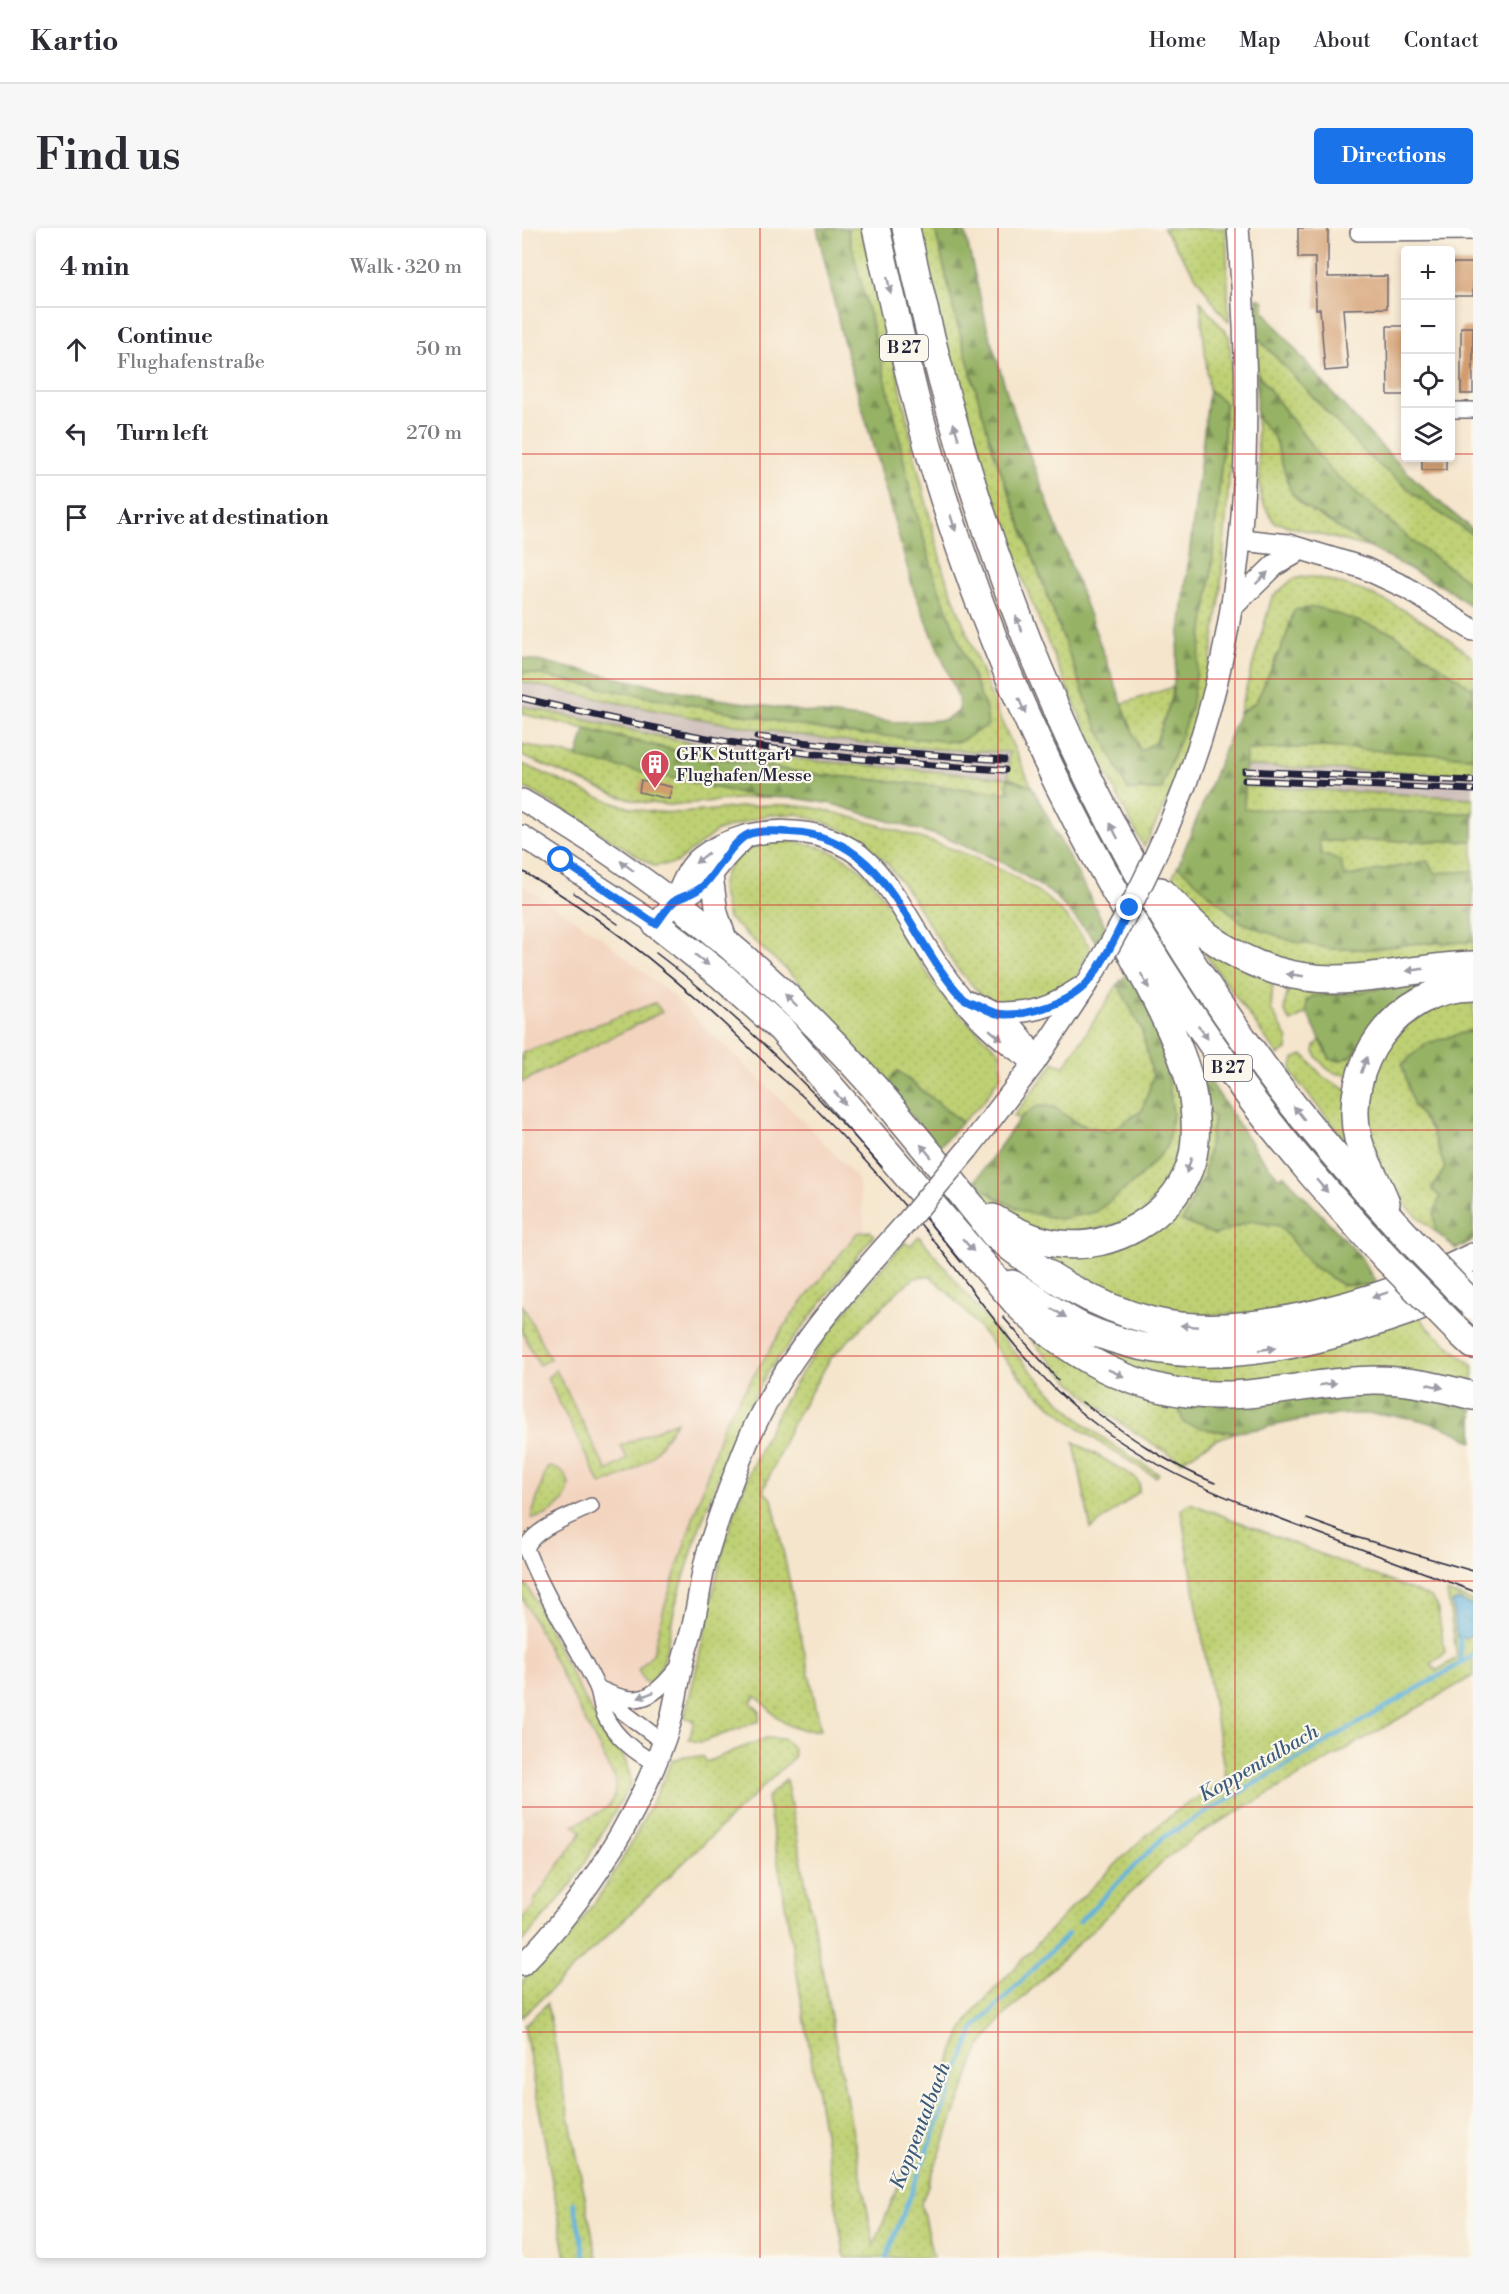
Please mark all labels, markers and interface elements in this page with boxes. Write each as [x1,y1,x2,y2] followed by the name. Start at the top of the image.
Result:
[30,24,119,59] text: Kartio
[1149,28,1206,54] text: Home
[1239,28,1281,54] text: Map
[1314,28,1371,54] text: About
[1404,28,1479,54] text: Contact
[1314,128,1473,184] button: Directions
[36,130,180,183] text: Find us
[1401,246,1455,462] map controls
[1401,246,1455,300] button: +
[60,251,130,283] text: 4 min
[350,255,462,280] text: Walk · 320 m
[885,276,894,295] one-way arrow
[1401,300,1455,354] button: −
[117,323,213,350] text: Continue
[60,333,93,366] icon: ahead
[880,335,928,361] road number: B 27
[416,337,462,362] text: 50 m
[117,350,265,375] text: Flughafenstraße
[1401,354,1455,408] button: locate
[1401,408,1455,462] button: layers
[60,417,93,450] icon: left
[117,420,208,447] text: Turn left
[406,421,462,446] text: 270 m
[951,422,960,440] one-way arrow
[60,501,93,534] icon: arrive
[117,504,329,531] text: Arrive at destination
[949,514,958,532] one-way arrow
[1254,571,1268,585] one-way arrow
[1014,614,1024,632] one-way arrow
[1017,697,1026,714] one-way arrow
[676,743,812,787] place label: GFK Stuttgart Flughafen/Messe
[639,748,671,790] building icon: GFK Stuttgart Flughafen/Messe
[1109,822,1119,839] one-way arrow
[547,846,573,872] route start
[694,851,710,864] one-way arrow
[620,860,636,872] one-way arrow
[1116,894,1142,920] route end
[695,954,710,966] one-way arrow
[1405,965,1424,974] one-way arrow
[1285,971,1304,980] one-way arrow
[1140,972,1150,990] one-way arrow
[784,994,799,1008] one-way arrow
[1197,1023,1209,1039] one-way arrow
[988,1028,1004,1041] one-way arrow
[1204,1055,1252,1081] road number: B 27
[1359,1056,1369,1074] one-way arrow
[833,1090,846,1105] one-way arrow
[1293,1105,1306,1121] one-way arrow
[920,1143,933,1159] one-way arrow
[1184,1156,1193,1174] one-way arrow
[1315,1178,1328,1193] one-way arrow
[961,1237,974,1252] one-way arrow
[1371,1290,1389,1300] one-way arrow
[1051,1307,1067,1318] one-way arrow
[1179,1321,1198,1331] one-way arrow
[1258,1344,1277,1353] one-way arrow
[1107,1369,1125,1378] one-way arrow
[1319,1379,1338,1388] one-way arrow
[1426,1382,1445,1391] one-way arrow
[637,1691,655,1700] one-way arrow
[1195,1719,1324,1808] water label: Koppentalbach
[885,2058,957,2193] water label: Koppentalbach

